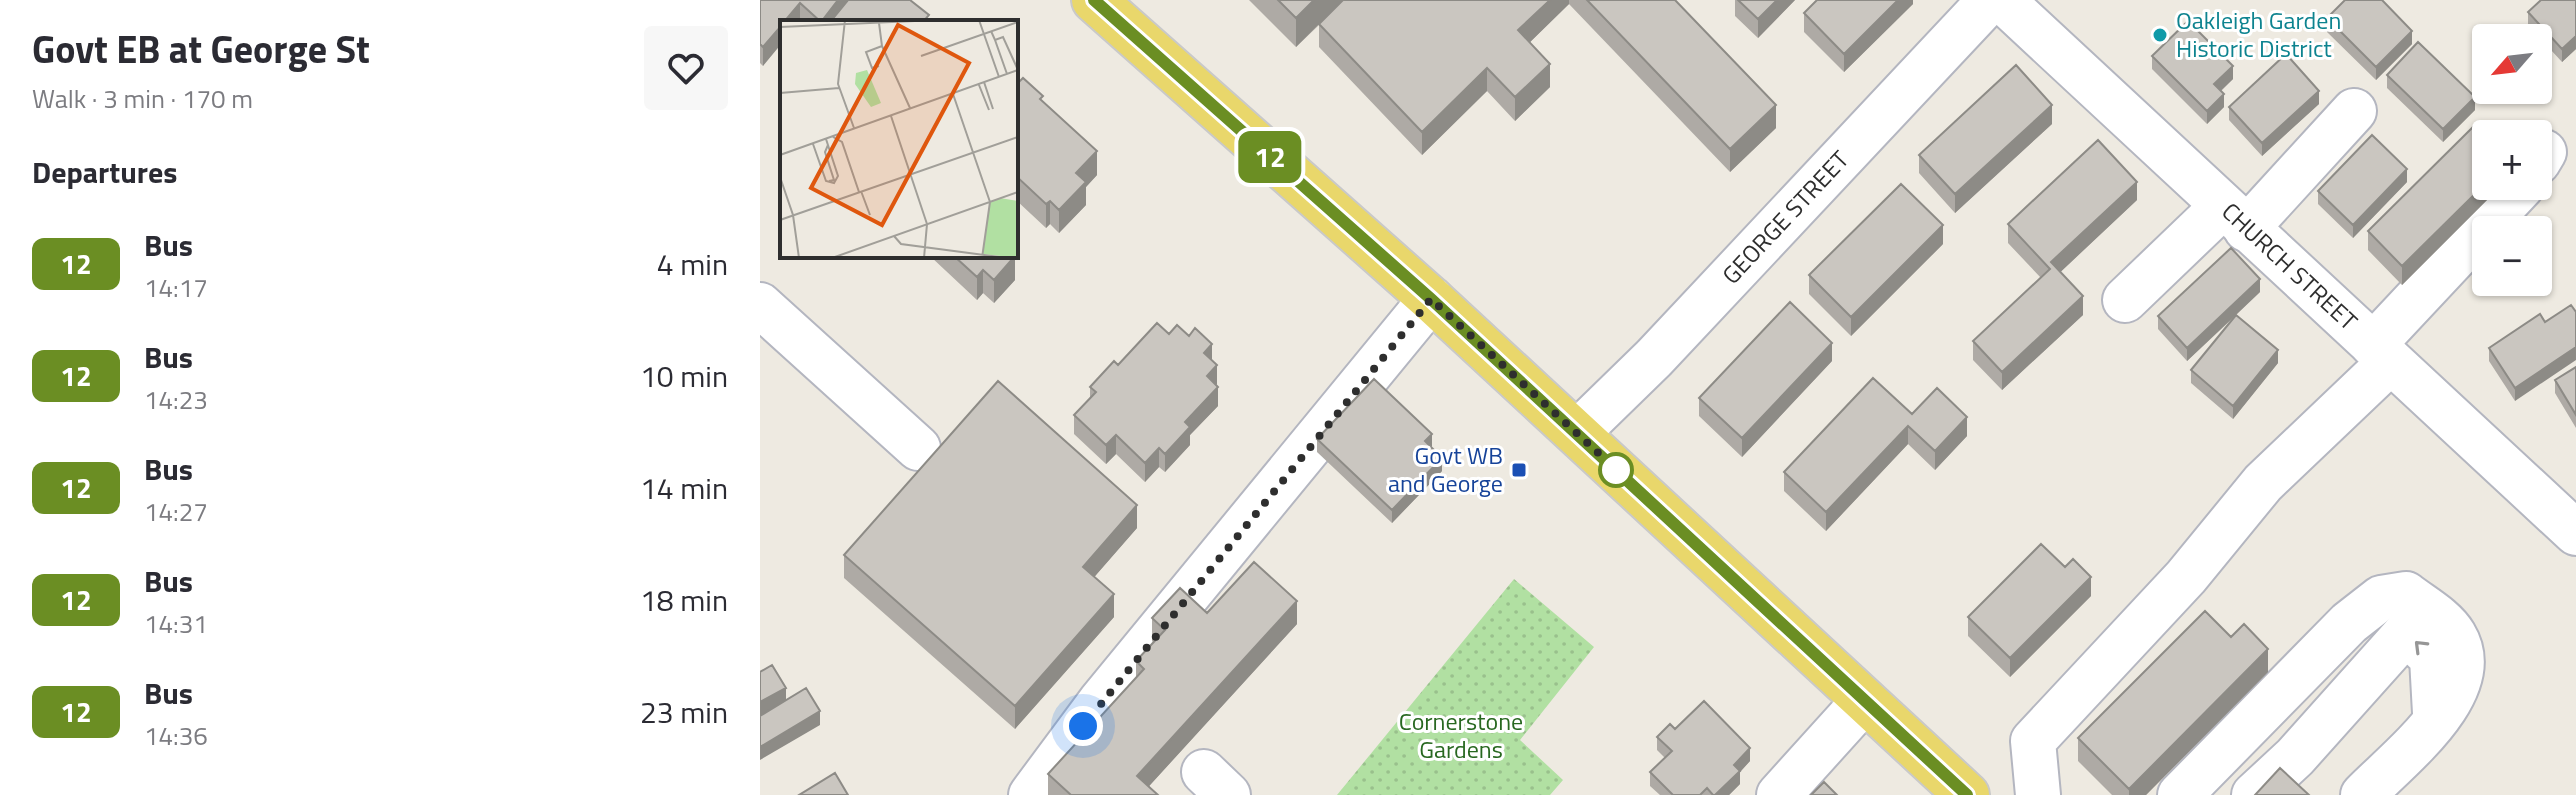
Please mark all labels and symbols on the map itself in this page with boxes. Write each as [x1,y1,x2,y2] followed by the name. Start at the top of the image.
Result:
[2176,2,2341,66] place label: Oakleigh Garden Historic District
[780,20,1018,258] inset map
[2472,24,2552,104] north arrow
[2151,26,2169,44] marker: Oakleigh Garden Historic District
[1234,131,1306,183] line badge: 12
[1713,142,1857,292] street label: GEORGE STREET
[2214,194,2366,339] street label: CHURCH STREET
[1388,437,1503,501] place label: Govt WB and George
[1599,453,1633,487] unlabelled marker
[1510,461,1528,479] marker: Govt WB and George
[2415,641,2429,655] one-way arrow
[1399,703,1523,767] park label: Cornerstone Gardens
[1063,706,1103,746] your location

